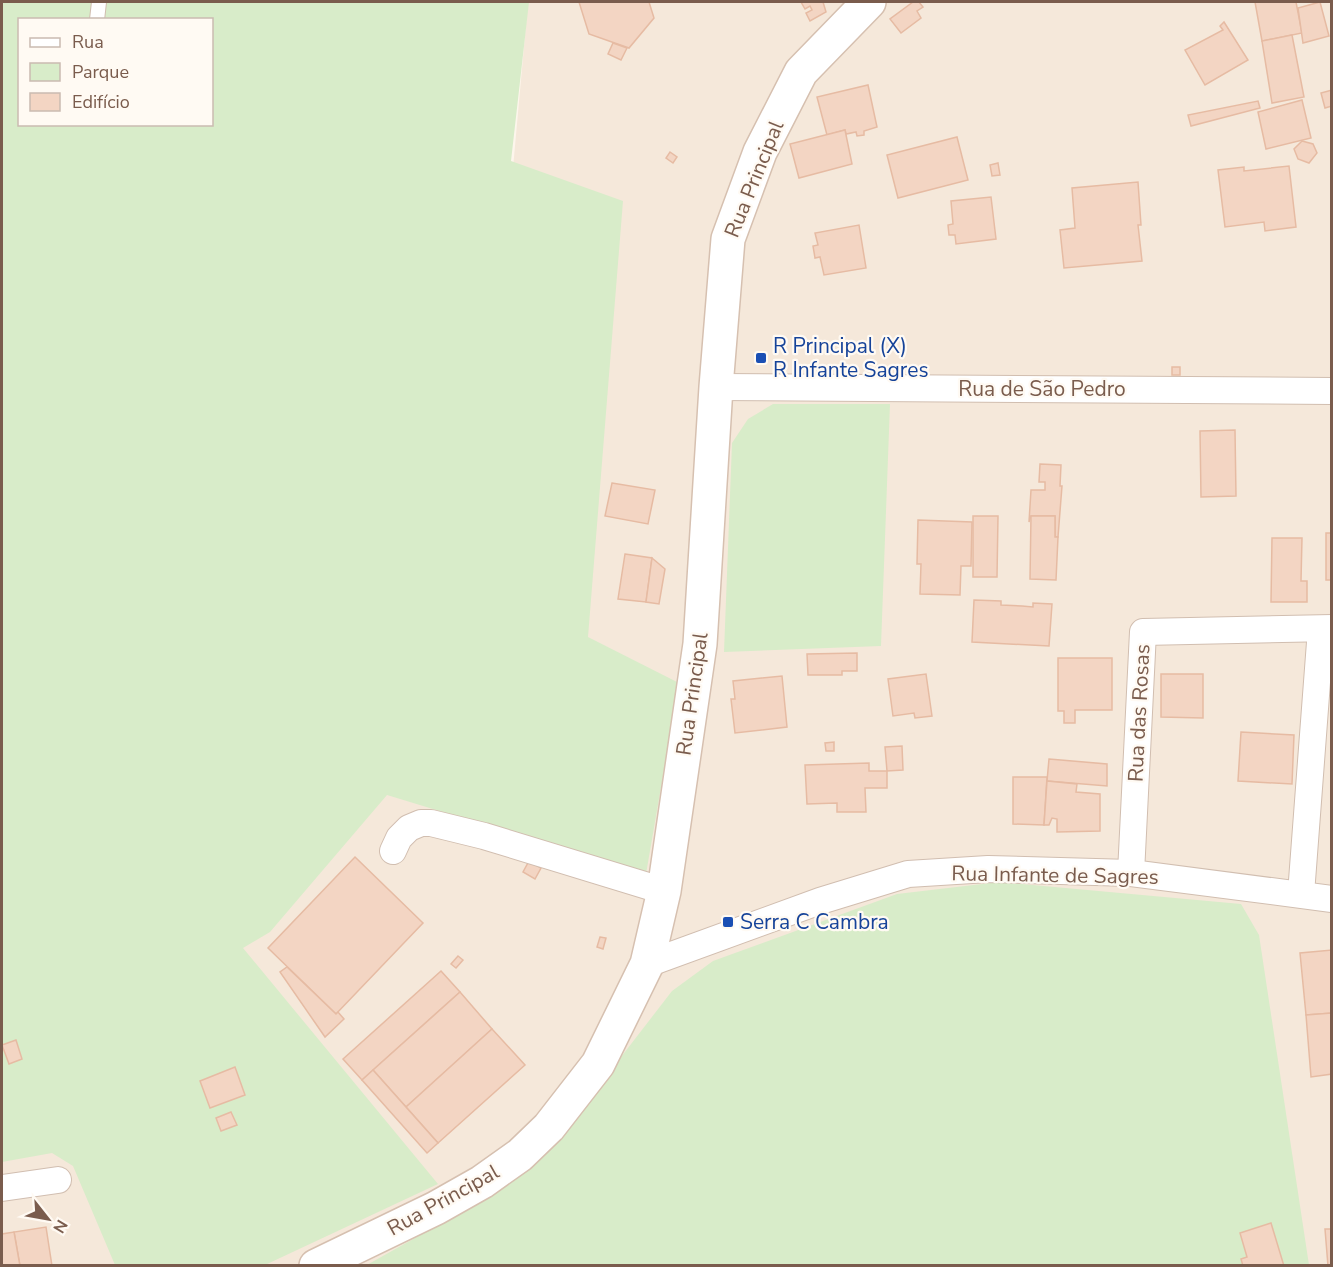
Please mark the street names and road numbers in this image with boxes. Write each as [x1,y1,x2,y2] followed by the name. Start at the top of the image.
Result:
[718,116,790,242] street label: Rua Principal
[958,375,1126,403] street label: Rua de São Pedro
[670,630,715,757] street label: Rua Principal
[1121,643,1157,783] street label: Rua das Rosas
[951,859,1159,891] street label: Rua Infante de Sagres
[382,1157,505,1242] street label: Rua Principal

